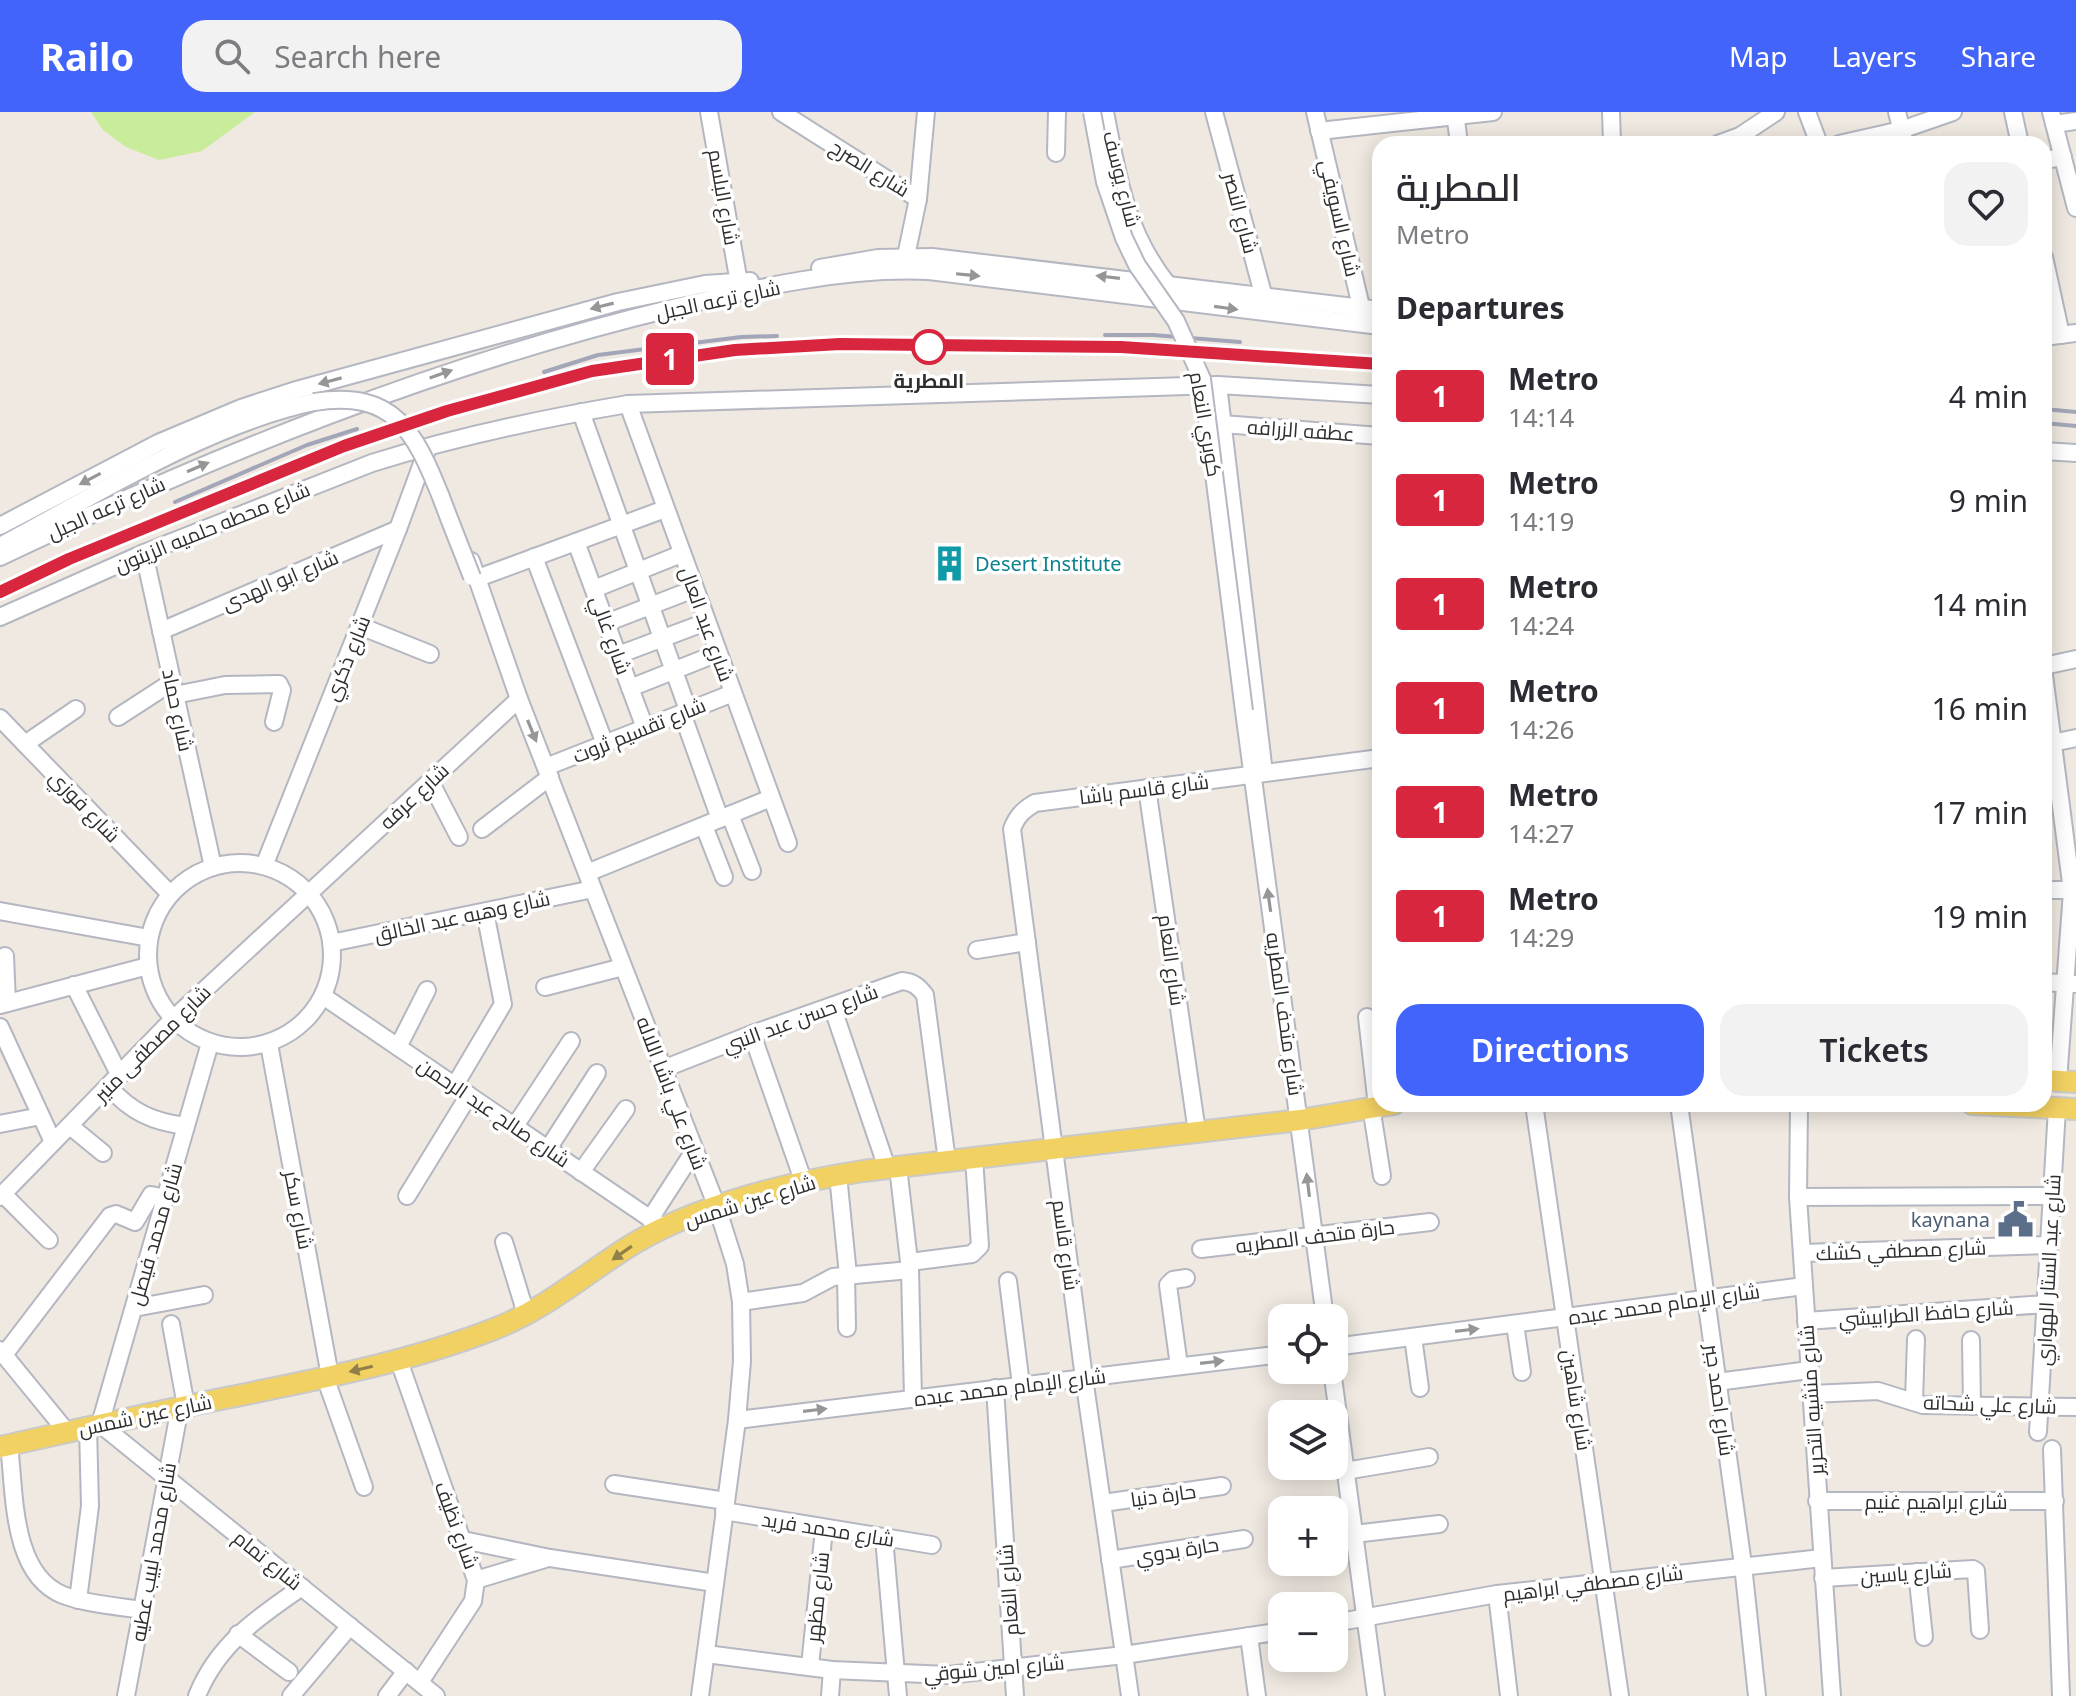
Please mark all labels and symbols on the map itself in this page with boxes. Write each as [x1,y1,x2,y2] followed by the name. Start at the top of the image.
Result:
[1096,128,1147,230] street label: شارع يوسف
[825,133,915,204] street label: شارع الصرح
[701,147,746,247] street label: شارع البلسم
[1310,157,1367,280] street label: شارع السويفي
[1216,168,1265,257] street label: شارع النصر
[956,269,981,282] one-way arrow
[1095,270,1120,283] one-way arrow
[653,274,783,327] street label: شارع ترعه الجبل
[589,301,614,313] one-way arrow
[1214,302,1239,315] one-way arrow
[912,330,946,364] marker: المطرية
[644,333,696,385] line badge: 1
[429,367,453,379] one-way arrow
[894,367,964,394] place label: المطرية
[1181,369,1229,479] street label: كوبري النعام
[318,375,343,387] one-way arrow
[1246,413,1356,447] street label: عطفه الزرافه
[186,460,210,473] one-way arrow
[43,470,170,547] street label: شارع ترعه الجبل
[79,471,101,485] one-way arrow
[110,475,314,580] street label: شارع محطه حلميه الزيتون
[218,543,343,618] street label: شارع ابو الهدى
[930,544,968,582] building icon: Desert Institute
[975,550,1122,577] place label: Desert Institute
[673,563,740,686] street label: شارع عبد العال
[581,592,638,679] street label: شارع غالي
[318,611,379,706] street label: شارع ذكري
[155,666,200,754] street label: شارع حماد
[568,691,710,770] street label: شارع تقسيم ثروت
[526,719,539,743] one-way arrow
[374,757,455,836] street label: شارع عرفه
[42,764,126,850] street label: شارع فوزي
[1078,768,1211,811] street label: شارع قاسم باشا
[372,884,553,949] street label: شارع وهبه عبد الخالق
[1263,887,1276,912] one-way arrow
[1151,913,1192,1007] street label: شارع النعام
[1259,930,1310,1098] street label: شارع متحف المطريه
[718,977,883,1061] street label: شارع حسن عبد النبي
[87,979,217,1109] street label: شارع مصطفى منير
[628,1012,714,1175] street label: شارع علي باشا اللاله
[412,1051,576,1174] street label: شارع صالح عبد الرحمن
[122,1159,189,1309] street label: شارع محمد فيصل
[277,1167,320,1252] street label: شارع سكر
[681,1168,819,1235] street label: شارع عين شمس
[1301,1172,1314,1197] one-way arrow
[2029,1173,2070,1367] street label: شارع عبد الستار الهواري
[1045,1198,1086,1292] street label: شارع قاسم
[1997,1200,2035,1238] public building icon: kaynana
[1911,1206,1990,1233] place label: kaynana
[1234,1213,1396,1259] street label: حارة متحف المطريه
[1815,1234,1987,1269] street label: شارع مصطفي كشك
[611,1245,632,1260] one-way arrow
[1567,1277,1762,1332] street label: شارع الإمام محمد عبده
[1837,1293,2015,1335] street label: شارع حافظ الطرابيشي
[1455,1323,1480,1336] one-way arrow
[1792,1324,1831,1477] street label: شارع منشيه التحرير
[1698,1341,1741,1458] street label: شارع احمد جبر
[1555,1347,1598,1453] street label: شارع شاهين
[1200,1355,1225,1368] one-way arrow
[913,1362,1108,1413] street label: شارع الإمام محمد عبده
[348,1363,373,1375] one-way arrow
[76,1388,214,1443] street label: شارع عين شمس
[1923,1388,2057,1423] street label: شارع علي شحاته
[803,1403,828,1416] one-way arrow
[124,1460,183,1644] street label: شارع محمد لبيب عطيه
[1128,1477,1198,1513] street label: حارة دنيا
[428,1478,485,1573] street label: شارع نظيف
[1865,1488,2008,1516] street label: شارع ابراهيم غنيم
[760,1505,896,1554] street label: شارع محمد فريد
[227,1524,308,1597] street label: شارع تمام
[1133,1530,1221,1573] street label: حارة بدوي
[991,1543,1026,1637] street label: شارع النعام
[799,1550,836,1645] street label: شارع مظهر
[1859,1556,1953,1591] street label: شارع ياسين
[1501,1559,1685,1610] street label: شارع مصطفي ابراهيم
[923,1648,1066,1691] street label: شارع امين شوقي

